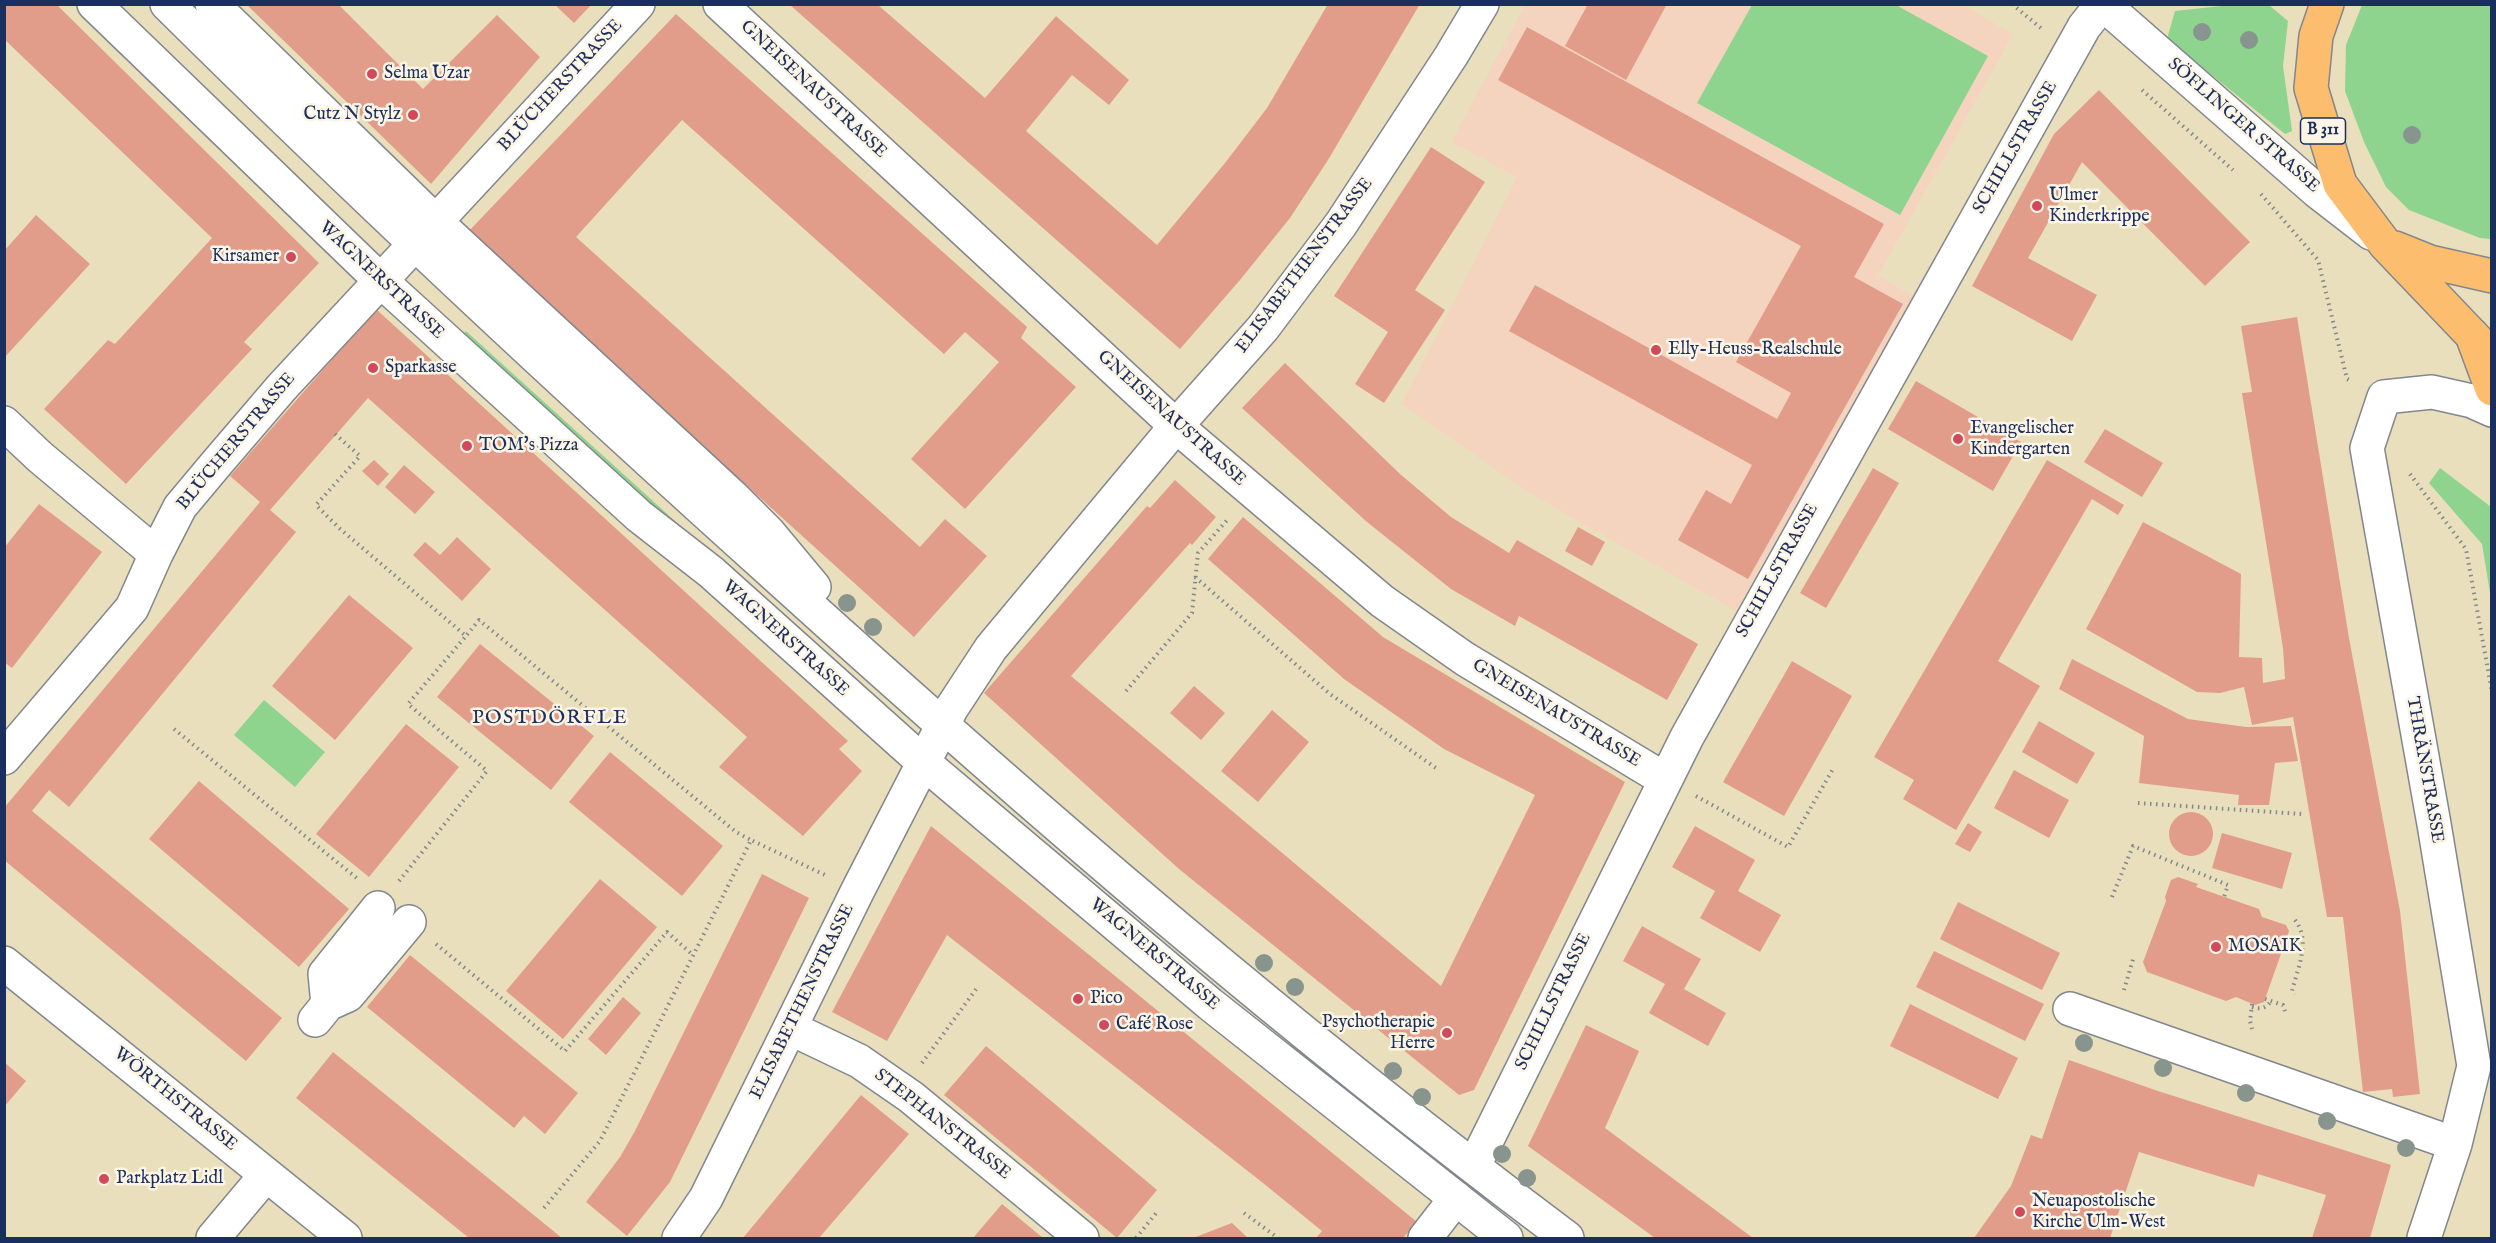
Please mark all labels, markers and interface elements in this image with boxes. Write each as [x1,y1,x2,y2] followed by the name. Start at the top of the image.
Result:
[494,15,628,157] street label: BLÜCHERSTRASSE
[735,16,891,164] street label: GNEISENAUSTRASSE
[2162,54,2324,198] street label: SÖFLINGER STRASSE
[384,63,470,85] place label: Selma Uzar
[365,67,379,81] marker: Selma Uzar
[1969,78,2063,218] street label: SCHILLSTRASSE
[304,104,401,126] place label: Cutz N Stylz
[406,108,420,122] marker: Cutz N Stylz
[2300,118,2346,144] road number: B 311
[1232,174,1378,358] street label: ELISABETHENSTRASSE
[2049,185,2150,228] place label: Ulmer Kinderkrippe
[2030,199,2044,213] marker: Ulmer Kinderkrippe
[314,217,448,345] street label: WAGNERSTRASSE
[212,246,279,268] place label: Kirsamer
[284,250,298,264] marker: Kirsamer
[1668,339,1842,361] place label: Elly-Heuss-Realschule
[1649,343,1663,357] marker: Elly-Heuss-Realschule
[1092,347,1250,491] street label: GNEISENAUSTRASSE
[385,357,457,379] place label: Sparkasse
[366,361,380,375] marker: Sparkasse
[173,369,301,515] street label: BLÜCHERSTRASSE
[1970,418,2074,460] place label: Evangelischer Kindergarten
[1951,432,1965,446] marker: Evangelischer Kindergarten
[479,435,579,457] place label: TOM's Pizza
[460,439,474,453] marker: TOM's Pizza
[1732,500,1824,642] street label: SCHILLSTRASSE
[717,576,853,702] street label: WAGNERSTRASSE
[1468,655,1644,773] street label: GNEISENAUSTRASSE
[2400,695,2448,845] street label: THRÄNSTRASSE
[472,707,628,731] district label: POSTDÖRFLE
[1085,894,1223,1016] street label: WAGNERSTRASSE
[746,901,860,1103] street label: ELISABETHENSTRASSE
[1511,930,1597,1074] street label: SCHILLSTRASSE
[2228,936,2302,958] place label: MOSAIK
[2209,940,2223,954] marker: MOSAIK
[1090,988,1123,1010] place label: Pico
[1071,992,1085,1006] marker: Pico
[1322,1012,1435,1054] place label: Psychotherapie Herre
[1116,1014,1193,1036] place label: Café Rose
[1097,1018,1111,1032] marker: Café Rose
[1440,1026,1454,1040] marker: Psychotherapie Herre
[109,1044,241,1156] street label: WÖRTHSTRASSE
[869,1065,1015,1185] street label: STEPHANSTRASSE
[116,1168,223,1190] place label: Parkplatz Lidl
[97,1172,111,1186] marker: Parkplatz Lidl
[2032,1191,2165,1234] place label: Neuapostolische Kirche Ulm-West
[2013,1205,2027,1219] marker: Neuapostolische Kirche Ulm-West

